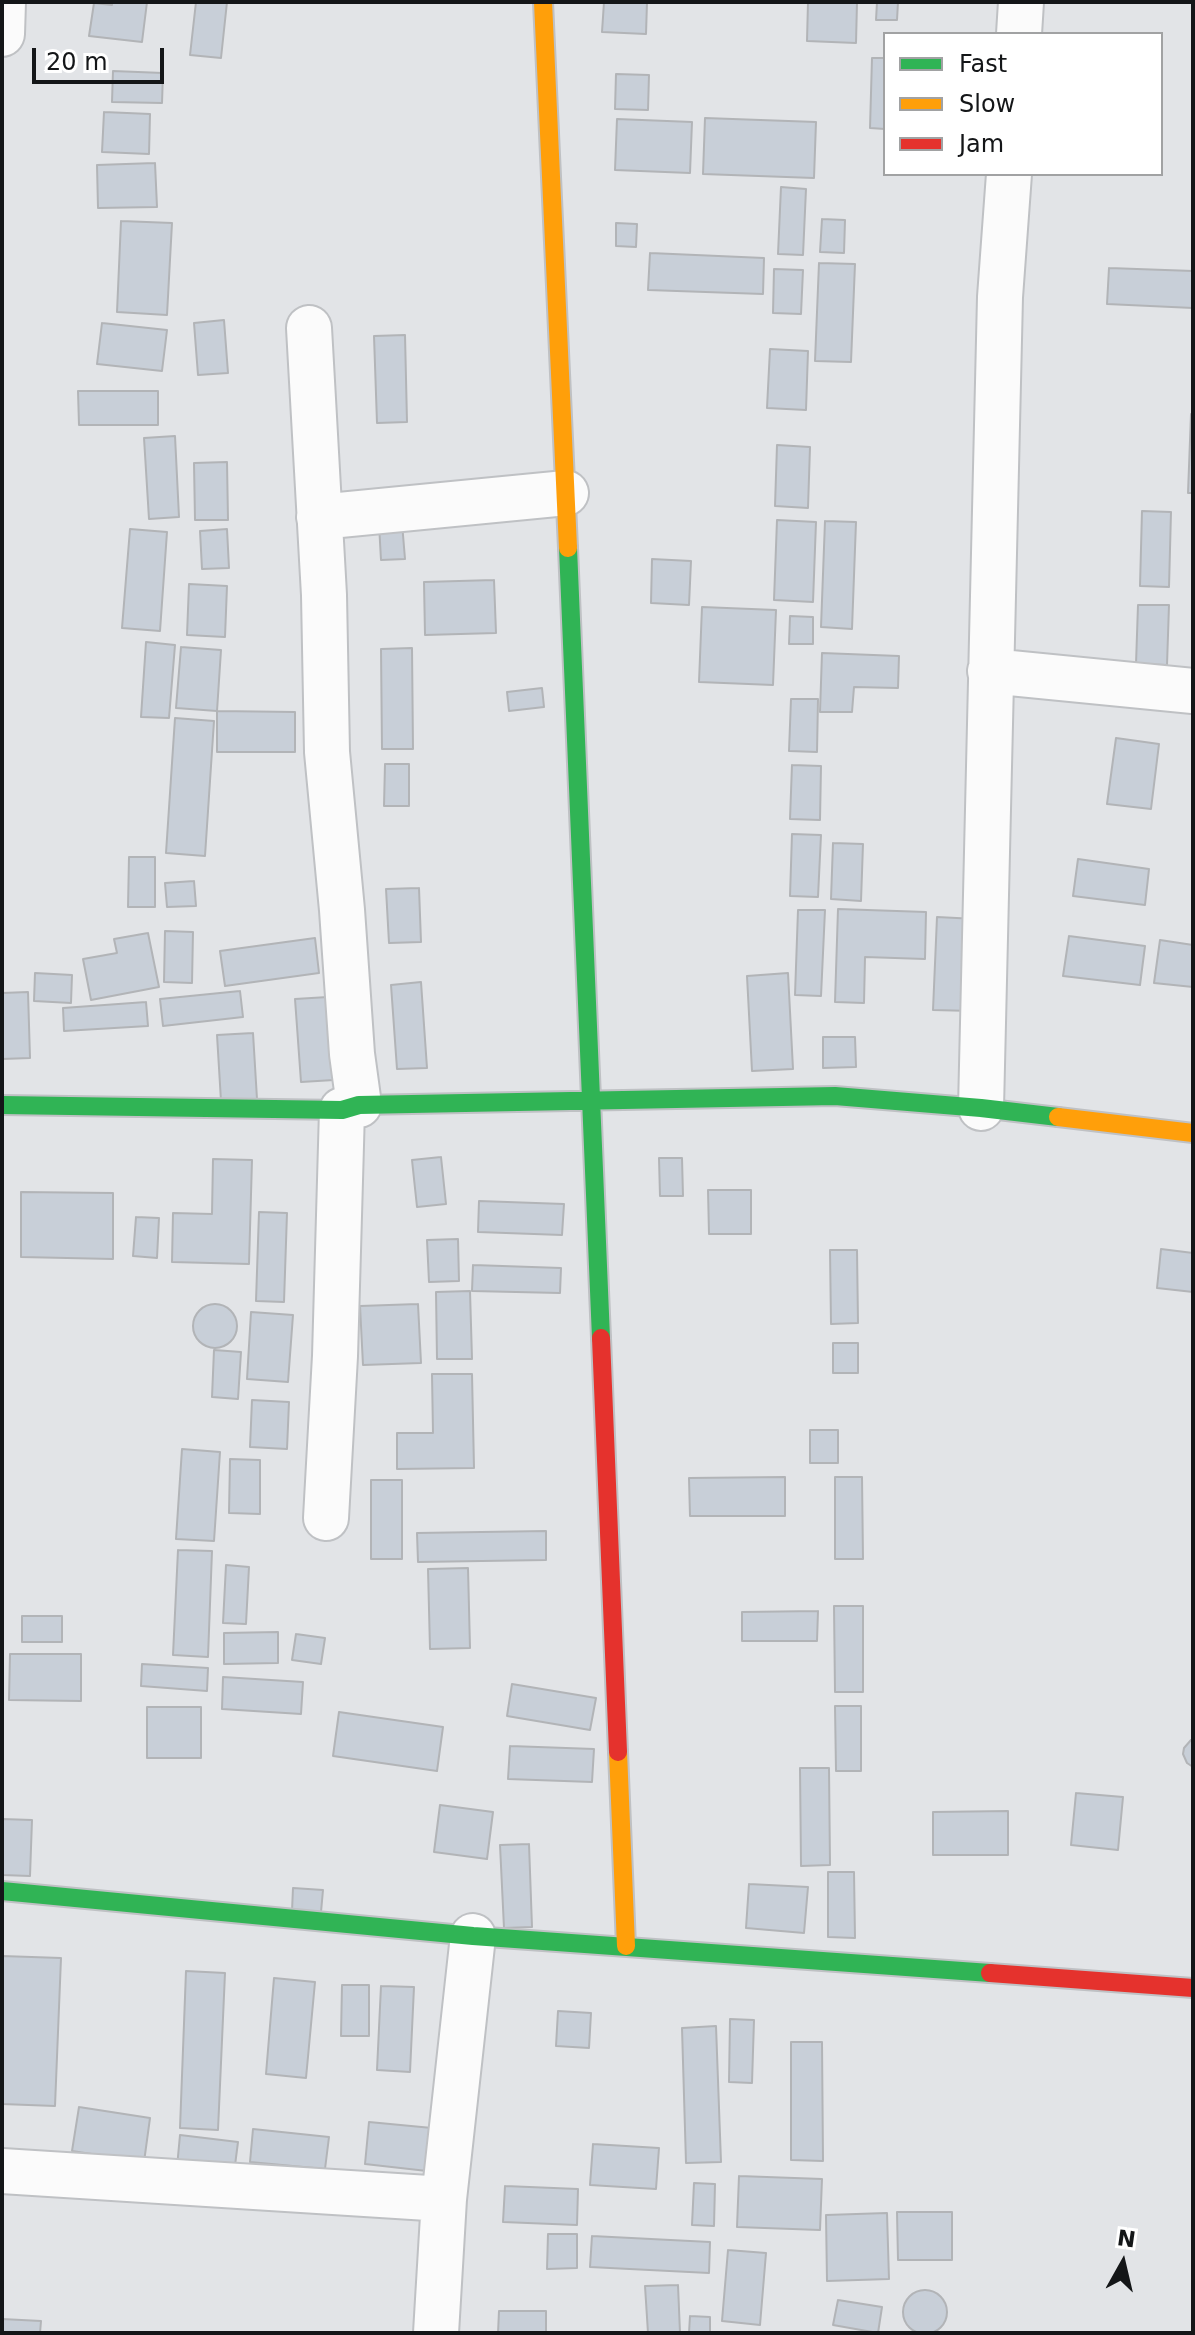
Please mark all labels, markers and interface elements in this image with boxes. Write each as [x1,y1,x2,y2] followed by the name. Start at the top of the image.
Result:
[36,32,168,82] scale bar
[883,32,1163,176] legend
[46,48,108,76] text: 20 m
[959,50,1007,78] text: Fast
[959,90,1015,118] text: Slow
[959,130,1004,158] text: Jam
[1083,2223,1163,2303] north arrow
[1116,2225,1137,2252] text: N

